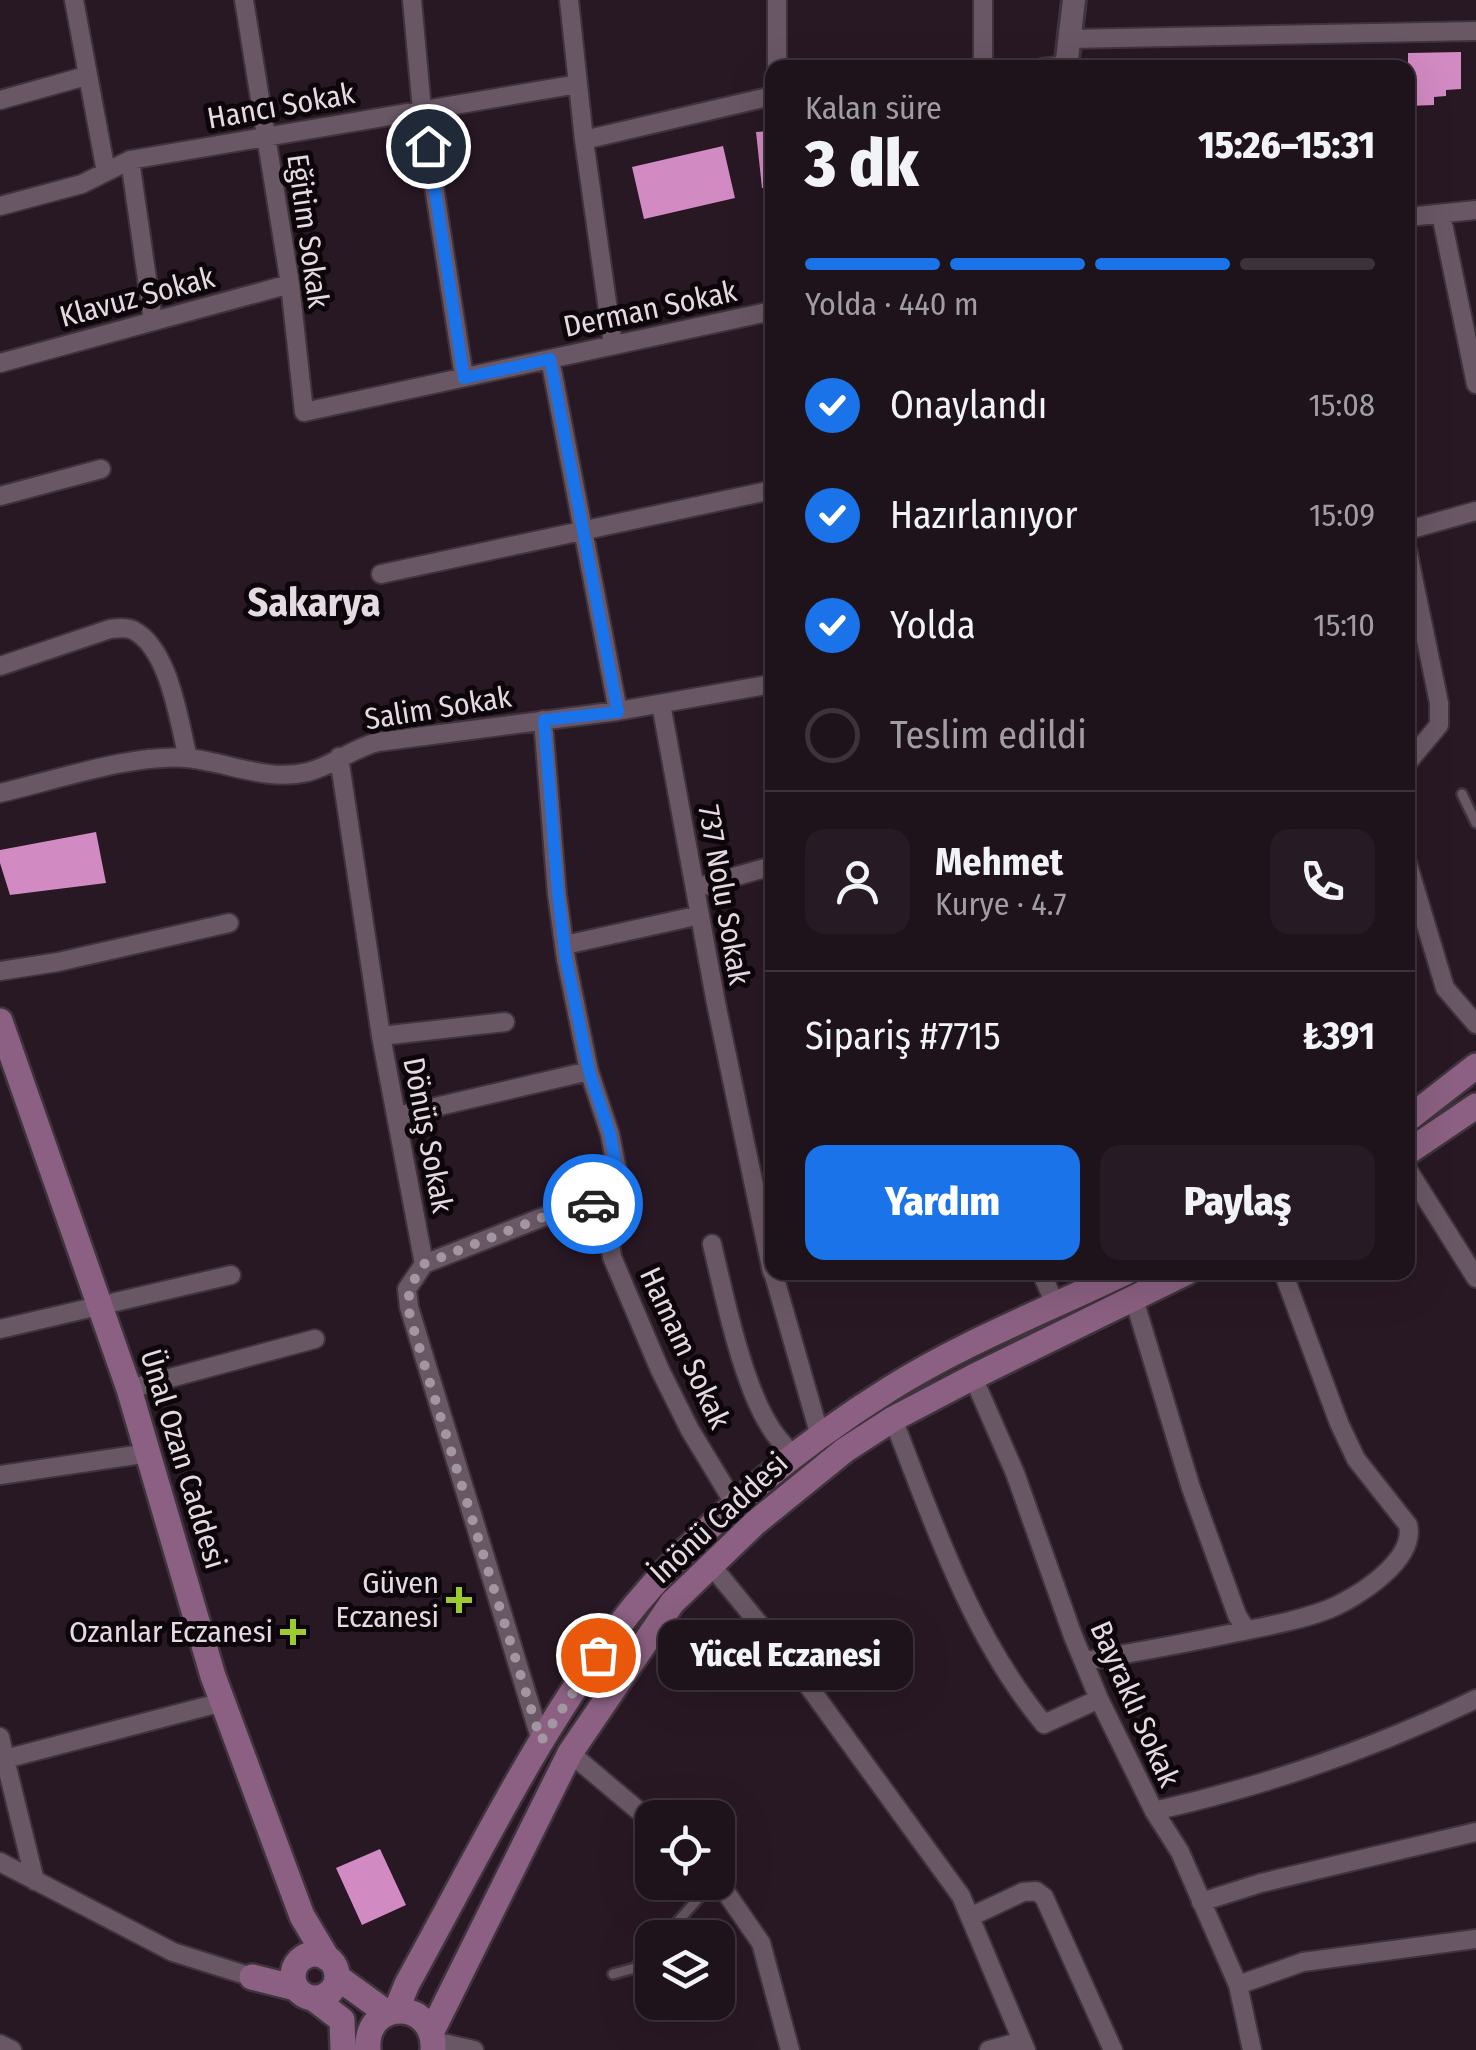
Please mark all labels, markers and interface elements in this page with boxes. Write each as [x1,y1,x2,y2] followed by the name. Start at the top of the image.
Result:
[204,75,358,137] street label: Hancı Sokak
[805,89,942,127] text: Kalan süre
[386,104,471,189] pin
[401,119,456,174] icon: home
[1198,122,1375,168] text: 15:26–15:31
[805,125,919,203] text: 3 dk
[279,152,337,311] street label: Eğitim Sokak
[56,259,218,335] street label: Klavuz Sokak
[560,273,740,345] street label: Derman Sokak
[805,285,979,323] text: Yolda · 440 m
[805,378,860,433] icon: check
[890,382,1047,428] text: Onaylandı
[1308,386,1375,424] text: 15:08
[805,488,860,543] icon: check
[890,492,1078,538] text: Hazırlanıyor
[1309,496,1375,534] text: 15:09
[247,579,381,627] district label: Sakarya
[805,598,860,653] icon: check
[890,602,976,648] text: Yolda
[1313,606,1375,644] text: 15:10
[362,679,514,737] street label: Salim Sokak
[890,712,1087,758] text: Teslim edildi
[690,802,758,988] street label: 737 Nolu Sokak
[805,829,910,934] button: person
[1270,829,1375,934] button: phone
[935,839,1063,885] text: Mehmet
[935,885,1067,923] text: Kurye · 4.7
[805,1013,1001,1059] text: Sipariş #7715
[1302,1013,1375,1059] text: ₺391
[395,1054,461,1216] street label: Dönüş Sokak
[805,1145,1080,1260] button: Yardım
[1100,1145,1375,1260] button: Paylaş
[543,1154,643,1254] courier
[566,1177,621,1232] icon: car
[632,1262,738,1434] street label: Hamam Sokak
[133,1345,233,1573] street label: Ünal Ozan Caddesi
[643,1445,795,1591] street label: İnönü Caddesi
[336,1565,439,1635] place label: Güven Eczanesi
[448,1589,470,1611] marker: Güven Eczanesi
[556,1613,641,1698] pin
[69,1614,273,1650] place label: Ozanlar Eczanesi
[1082,1616,1188,1792] street label: Bayraklı Sokak
[658,1620,913,1690] callout: Yücel Eczanesi
[282,1621,304,1643] marker: Ozanlar Eczanesi
[571,1628,626,1683] icon: bag
[690,1636,881,1674] text: Yücel Eczanesi
[635,1800,735,2020] map controls
[635,1800,735,1900] button: locate
[635,1920,735,2020] button: layers

